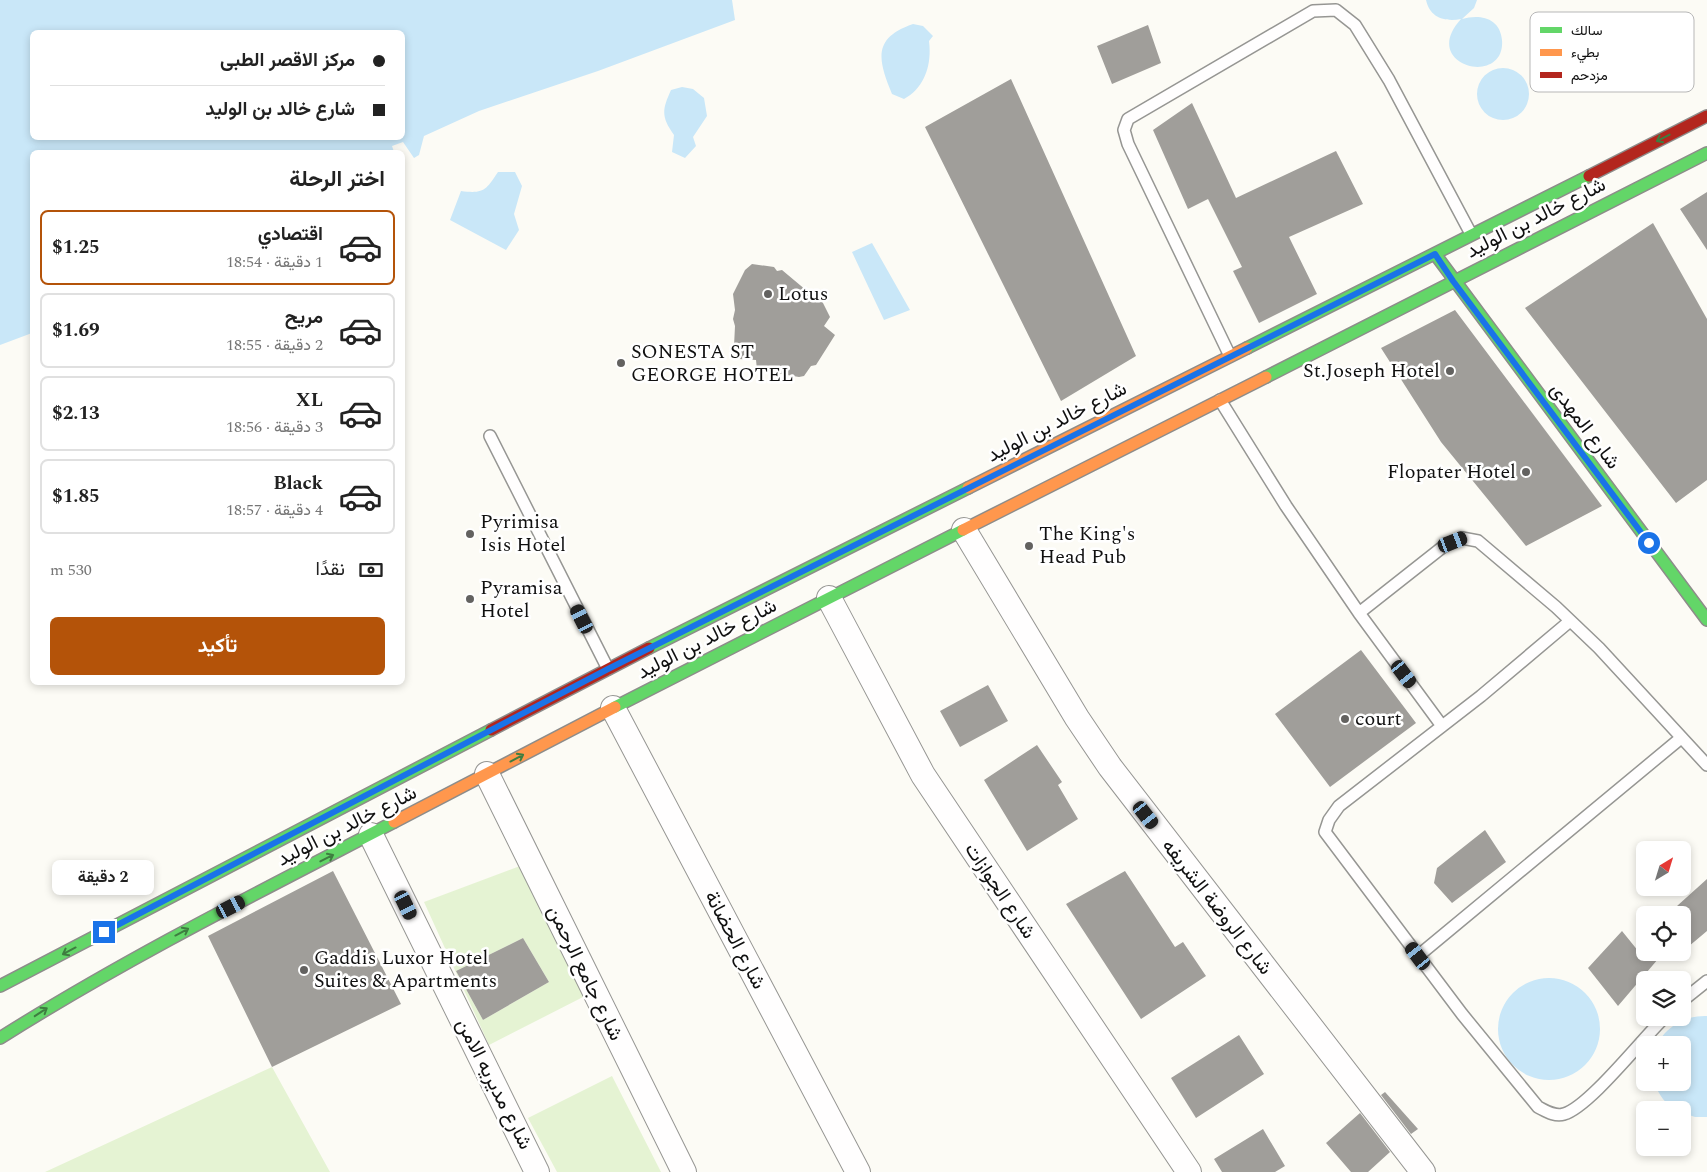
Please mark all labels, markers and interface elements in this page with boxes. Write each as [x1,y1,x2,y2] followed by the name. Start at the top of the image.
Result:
[1530,12,1694,92] legend
[1571,20,1602,41] text: سالك
[1571,42,1599,64] text: بطيء
[220,46,355,75] text: مركز الاقصر الطبى
[1571,65,1608,86] text: مزدحم
[205,95,355,124] text: شارع خالد بن الوليد
[1656,133,1671,143] one-way arrow
[289,163,385,196] text: اختر الرحلة
[1461,170,1611,266] street label: شارع خالد بن الوليد
[258,220,323,249] text: اقتصادي
[338,225,383,270] icon: car
[52,233,100,262] text: $1.25
[226,250,323,274] text: 1 دقيقة · 18:54
[778,279,828,309] place label: Lotus
[762,288,774,300] marker: Lotus
[285,303,323,332] text: مريح
[338,308,383,353] icon: car
[52,316,100,345] text: $1.69
[226,333,323,357] text: 2 دقيقة · 18:55
[631,337,794,390] place label: SONESTA ST GEORGE HOTEL
[1303,356,1440,386] place label: St.Joseph Hotel
[615,357,627,369] marker: SONESTA ST GEORGE HOTEL
[1444,365,1456,377] marker: St.Joseph Hotel
[982,374,1132,470] street label: شارع خالد بن الوليد
[1542,376,1628,476] street label: شارع المهدى
[296,386,323,415] text: XL
[338,391,383,436] icon: car
[52,399,100,428] text: $2.13
[226,415,323,439] text: 3 دقيقة · 18:56
[1387,457,1516,487] place label: Flopater Hotel
[1520,466,1532,478] marker: Flopater Hotel
[273,469,323,498] text: Black
[338,474,383,519] icon: car
[52,482,100,511] text: $1.85
[226,498,323,522] text: 4 دقيقة · 18:57
[480,507,566,560] place label: Pyrimisa Isis Hotel
[1039,519,1135,572] place label: The King's Head Pub
[464,528,476,540] marker: Pyrimisa Isis Hotel
[1436,530,1469,554] car
[1638,532,1660,554] route start
[1023,540,1035,552] marker: The King's Head Pub
[316,555,345,584] text: نقدًا
[357,556,385,584] icon: cash
[50,558,92,582] text: 530 m
[480,573,563,626] place label: Pyramisa Hotel
[632,591,782,687] street label: شارع خالد بن الوليد
[464,593,476,605] marker: Pyramisa Hotel
[568,602,595,636] car
[50,617,385,675] button: تأكيد
[1388,658,1419,690] car
[1355,704,1402,734] place label: court
[1339,713,1351,725] marker: court
[510,753,525,763] one-way arrow
[272,778,422,874] street label: شارع خالد بن الوليد
[1130,799,1161,831] car
[1154,833,1280,981] street label: شارع الروضة الشريفه
[957,837,1043,945] street label: شارع الجوازات
[1636,841,1691,896] north arrow
[1636,841,1691,1156] map controls
[319,853,334,862] one-way arrow
[53,860,155,894] callout: 2 دقيقة
[78,865,128,889] text: 2 دقيقة
[696,885,774,995] street label: شارع الحضانة
[392,888,419,922] car
[214,894,247,920] car
[539,900,631,1046] street label: شارع جامع الرحمن
[1636,906,1691,961] button: locate
[93,921,115,943] route end
[175,927,190,937] one-way arrow
[1402,940,1433,972] car
[314,943,497,996] place label: Gaddis Luxor Hotel Suites & Apartments
[61,946,76,956] one-way arrow
[298,964,310,976] marker: Gaddis Luxor Hotel Suites & Apartments
[1636,971,1691,1026] button: layers
[34,1007,48,1017] one-way arrow
[448,1013,540,1155] street label: شارع مديريه الامن
[1636,1036,1691,1091] button: +
[1636,1101,1691,1156] button: −

